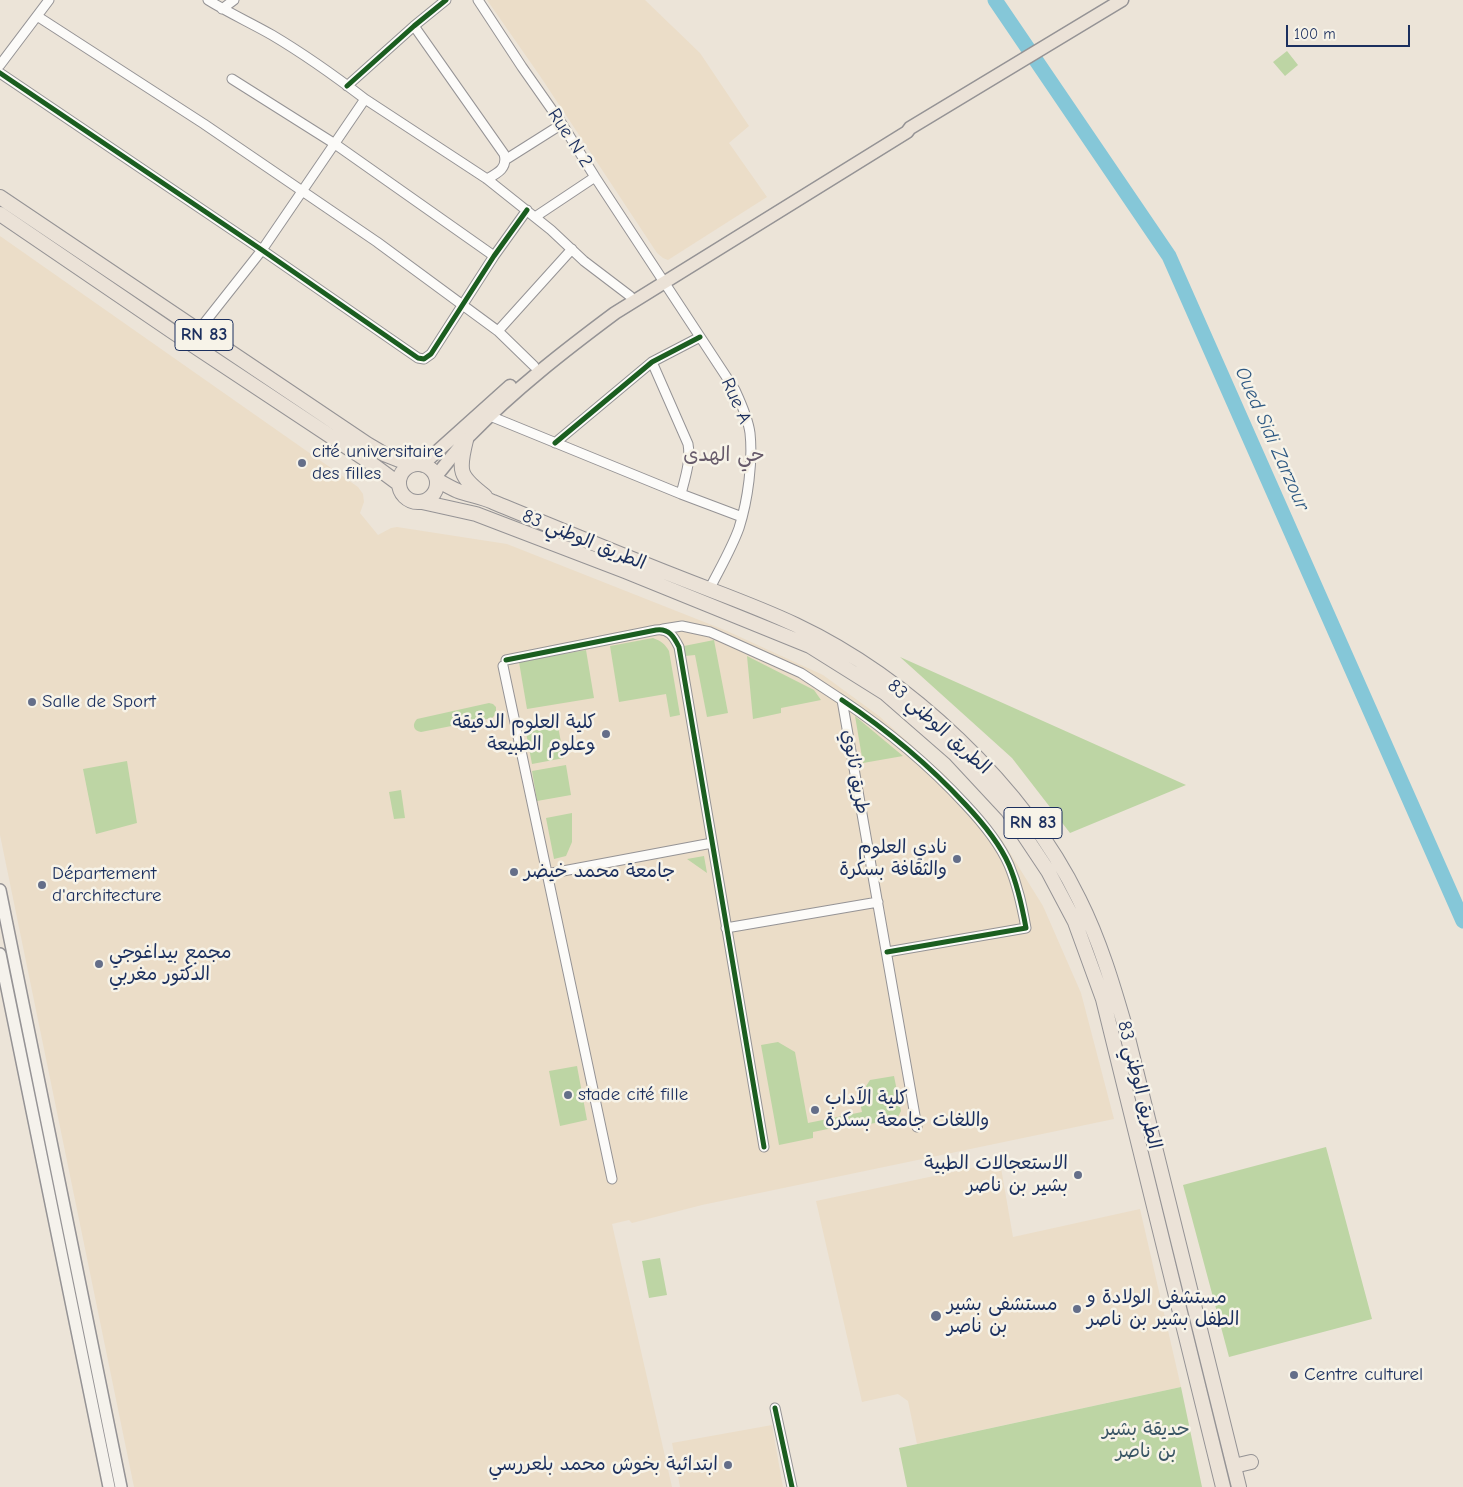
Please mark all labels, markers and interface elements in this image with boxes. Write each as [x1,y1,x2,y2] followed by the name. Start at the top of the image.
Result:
[1288,15,1412,47] scale bar
[1294,25,1336,43] text: 100 m
[543,104,597,172] street label: Rue N 2
[175,320,233,350] road number: RN 83
[1230,363,1314,515] water label: Oued Sidi Zarzour
[716,374,756,428] street label: Rue A
[312,441,443,485] place label: cité universitaire des filles
[683,443,765,467] district label: حي الهدى
[296,457,308,469] marker: cité universitaire des filles
[519,505,649,575] street label: الطريق الوطني 83
[883,675,995,779] street label: الطريق الوطني 83
[42,691,156,713] place label: Salle de Sport
[26,696,38,708] marker: Salle de Sport
[452,712,596,756] place label: كلية العلوم الدقيقة وعلوم الطبيعة
[600,728,612,740] marker: كلية العلوم الدقيقة وعلوم الطبيعة
[836,728,874,816] street label: طريق ثانوي
[1004,808,1062,838] road number: RN 83
[839,837,947,881] place label: نادي العلوم والثقافة بسكرة
[951,853,963,865] marker: نادي العلوم والثقافة بسكرة
[524,861,675,883] place label: جامعة محمد خيضر
[52,863,162,907] place label: Département d'architecture
[508,866,520,878] marker: جامعة محمد خيضر
[36,879,48,891] marker: Département d'architecture
[109,942,232,986] place label: مجمع بيداغوجي الدكتور مغربي
[93,958,105,970] marker: مجمع بيداغوجي الدكتور مغربي
[1112,1018,1166,1152] street label: الطريق الوطني 83
[578,1084,688,1106] place label: stade cité fille
[825,1088,989,1132] place label: كلية الآداب واللغات جامعة بسكرة
[562,1089,574,1101] marker: stade cité fille
[809,1104,821,1116] marker: كلية الآداب واللغات جامعة بسكرة
[924,1153,1068,1197] place label: الاستعجالات الطبية بشير بن ناصر
[1072,1169,1084,1181] marker: الاستعجالات الطبية بشير بن ناصر
[1087,1287,1239,1331] place label: مستشفى الولادة و الطفل بشير بن ناصر
[947,1294,1058,1338] place label: مستشفى بشير بن ناصر
[1071,1303,1083,1315] marker: مستشفى الولادة و الطفل بشير بن ناصر
[929,1309,943,1323] marker: مستشفى بشير بن ناصر
[1304,1364,1423,1386] place label: Centre culturel
[1288,1369,1300,1381] marker: Centre culturel
[1102,1419,1190,1463] park label: حديقة بشير بن ناصر
[488,1454,718,1476] place label: ابتدائية بخوش محمد بلعررسي
[722,1459,734,1471] marker: ابتدائية بخوش محمد بلعررسي

